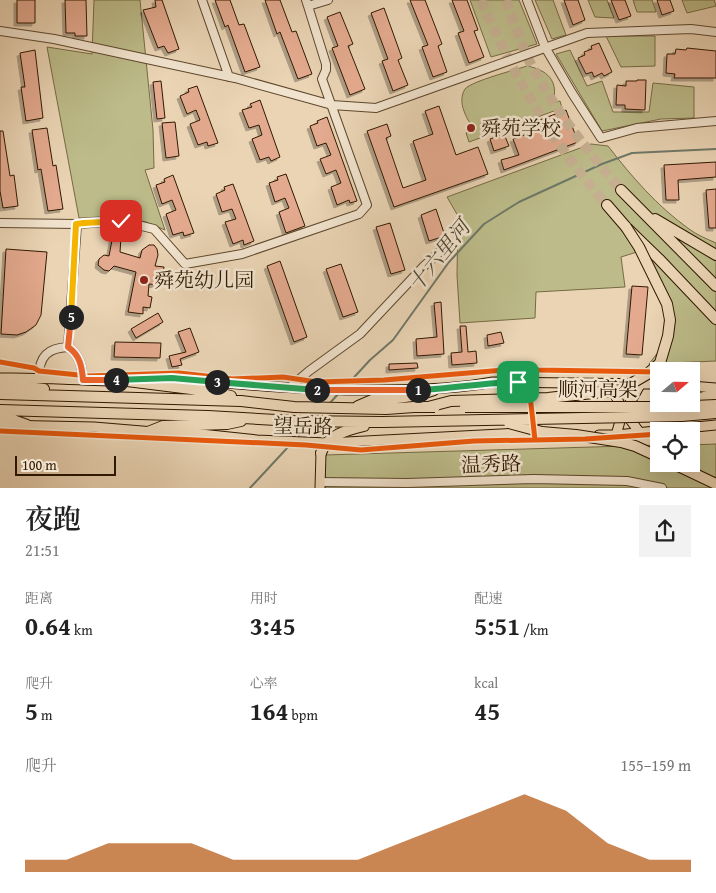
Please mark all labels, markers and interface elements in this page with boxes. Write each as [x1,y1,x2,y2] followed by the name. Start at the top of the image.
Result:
[481,113,561,142] place label: 舜苑学校
[465,122,477,134] marker: 舜苑学校
[100,200,142,242] pin
[107,207,135,235] icon: check
[400,210,480,298] water label: 十六里河
[154,265,254,294] place label: 舜苑幼儿园
[138,274,150,286] marker: 舜苑幼儿园
[58,304,84,330] pin: 5
[68,307,75,327] text: 5
[497,361,539,403] pin
[650,362,700,412] north arrow
[650,362,700,472] map controls
[104,368,128,392] pin: 4
[504,368,532,396] icon: arrive
[113,370,120,390] text: 4
[204,370,230,394] pin: 3
[214,372,221,392] text: 3
[558,374,638,403] street label: 顺河高架
[304,378,330,402] pin: 2
[406,378,430,402] pin: 1
[314,380,321,400] text: 2
[415,380,422,400] text: 1
[273,410,333,441] street label: 望岳路
[650,422,700,472] button: locate
[460,448,521,479] street label: 温秀路
[15,453,116,476] scale bar
[22,455,57,475] text: 100 m
[25,498,81,539] text: 夜跑
[639,505,691,557] button: share
[25,538,60,562] text: 21:51
[25,588,53,608] text: 距离
[250,588,278,608] text: 用时
[474,588,502,608] text: 配速
[25,608,71,644] text: 0.64
[250,608,296,644] text: 3:45
[474,608,520,644] text: 5:51
[71,620,93,640] text: km
[520,620,549,640] text: /km
[25,673,53,693] text: 爬升
[250,673,278,693] text: 心率
[474,673,498,693] text: kcal
[25,693,38,729] text: 5
[250,693,289,729] text: 164
[474,693,500,729] text: 45
[38,705,52,725] text: m
[289,705,318,725] text: bpm
[25,753,57,777] text: 爬升
[621,753,691,777] text: 155–159 m

